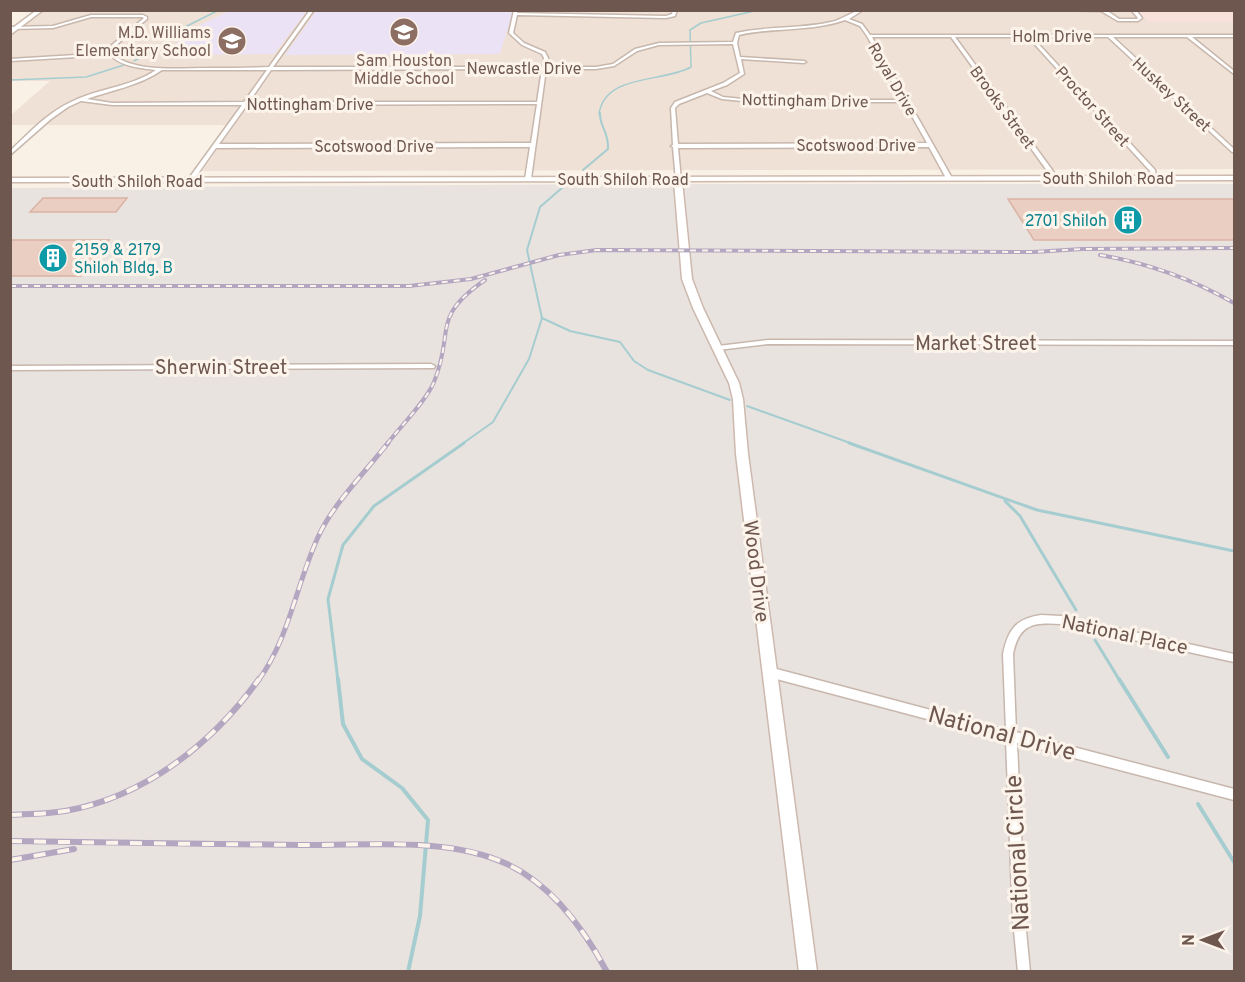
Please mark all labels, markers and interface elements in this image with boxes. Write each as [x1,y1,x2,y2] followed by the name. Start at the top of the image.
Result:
[388,16,420,48] school or university icon: Sam Houston Middle School
[75,24,211,62] place label: M.D. Williams Elementary School
[216,25,248,57] school or university icon: M.D. Williams Elementary School
[1012,28,1092,48] street label: Holm Drive
[862,40,920,120] street label: Royal Drive
[354,52,454,90] place label: Sam Houston Middle School
[1127,54,1214,137] street label: Huskey Street
[467,60,581,80] street label: Newcastle Drive
[965,63,1038,154] street label: Brooks Street
[1050,63,1133,152] street label: Proctor Street
[741,91,869,113] street label: Nottingham Drive
[247,96,373,116] street label: Nottingham Drive
[796,137,916,157] street label: Scotswood Drive
[314,138,434,158] street label: Scotswood Drive
[1042,170,1174,190] street label: South Shiloh Road
[557,171,689,191] street label: South Shiloh Road
[71,173,203,193] street label: South Shiloh Road
[1112,204,1144,236] building icon: 2701 Shiloh
[1025,212,1107,232] place label: 2701 Shiloh
[74,241,173,279] place label: 2159 & 2179 Shiloh Bldg. B
[37,242,69,274] building icon: 2159 & 2179 Shiloh Bldg. B
[915,332,1037,358] street label: Market Street
[155,356,287,382] street label: Sherwin Street
[736,519,774,624] street label: Wood Drive
[1059,610,1190,662] street label: National Place
[924,701,1079,769] street label: National Drive
[1000,774,1038,932] street label: National Circle
[1173,910,1233,970] north arrow
[1180,934,1200,946] text: N

